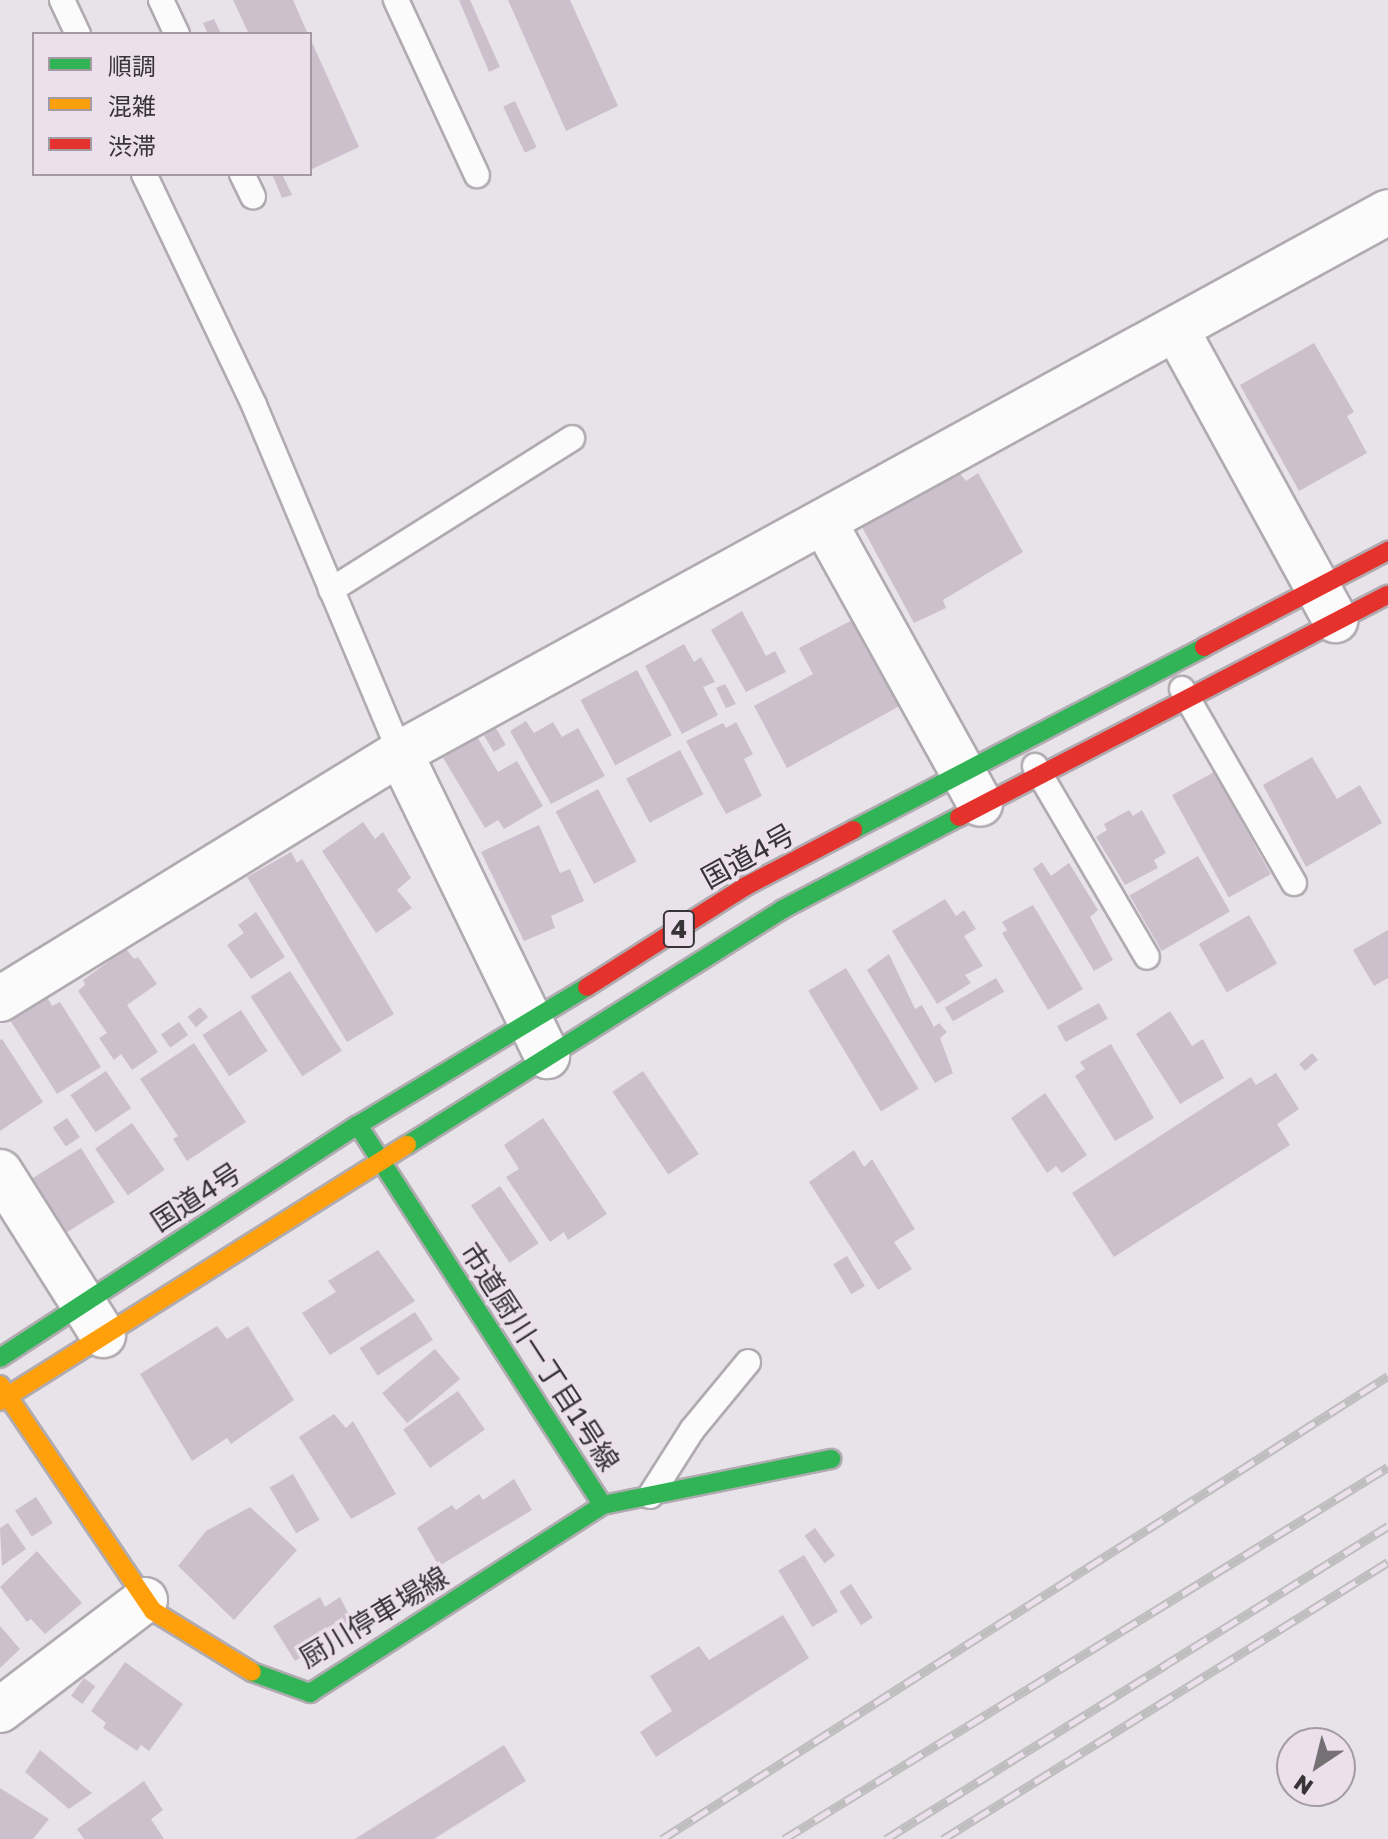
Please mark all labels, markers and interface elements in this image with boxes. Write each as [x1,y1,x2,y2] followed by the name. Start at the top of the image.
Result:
[32,32,312,176] legend
[108,51,156,80] text: 順調
[108,91,156,120] text: 混雑
[108,131,156,160] text: 渋滞
[696,817,800,895] street label: 国道4号
[661,907,697,951] road number: 4
[144,1155,248,1239] street label: 国道4号
[454,1236,626,1478] street label: 市道厨川一丁目1号線
[293,1559,455,1675] street label: 厨川停車場線
[1276,1727,1356,1807] north arrow
[1289,1770,1318,1801] text: N

